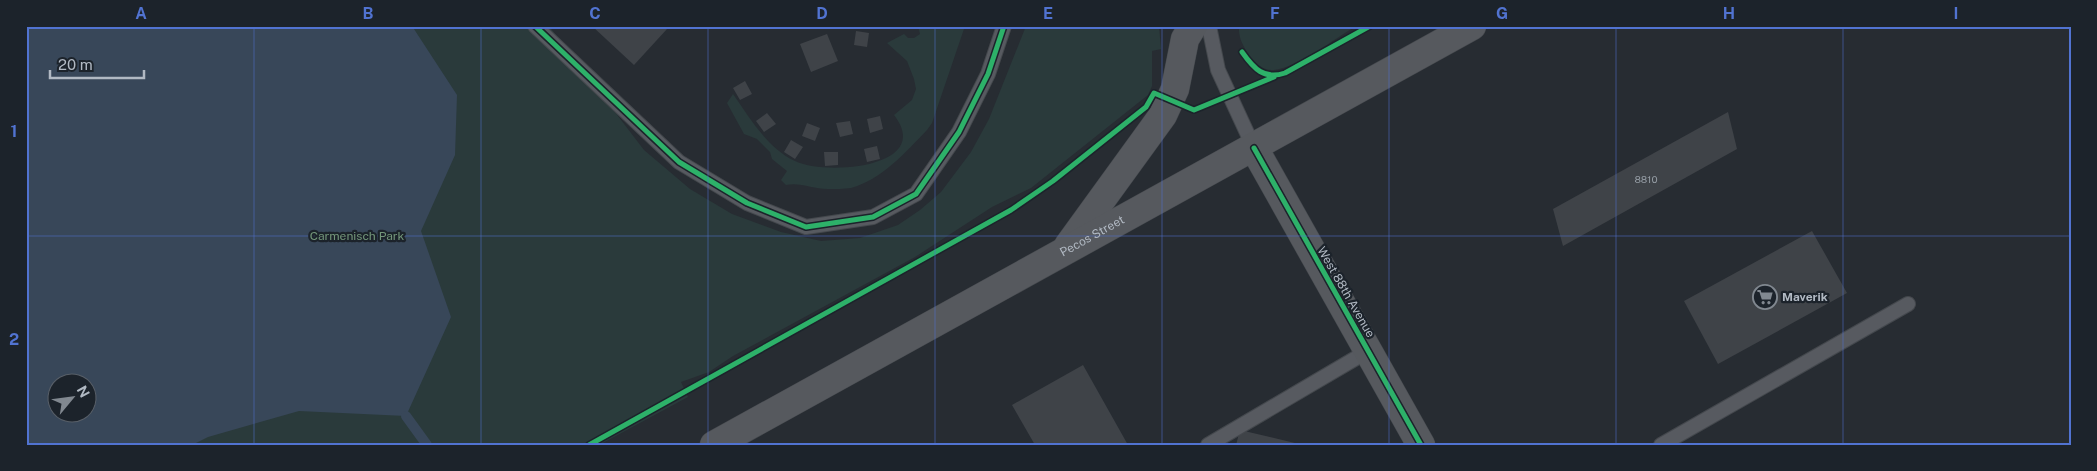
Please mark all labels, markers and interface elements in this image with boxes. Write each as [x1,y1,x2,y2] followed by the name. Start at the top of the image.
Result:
[135,4,147,23] text: A
[363,4,374,23] text: B
[589,4,601,23] text: C
[816,4,828,23] text: D
[1043,4,1053,23] text: E
[1270,4,1280,23] text: F
[1496,4,1508,23] text: G
[1723,4,1735,23] text: H
[1954,4,1958,23] text: I
[50,48,144,80] scale bar
[58,56,93,73] text: 20 m
[11,122,17,141] text: 1
[1634,173,1658,185] house number: 8810
[1057,212,1127,259] street label: Pecos Street
[310,229,405,243] park label: Carmenisch Park
[1314,244,1378,340] street label: West 88th Avenue
[1752,284,1778,310] supermarket icon: Maverik
[1782,290,1828,304] place label: Maverik
[9,330,19,349] text: 2
[48,374,98,424] north arrow
[74,383,93,400] text: N

